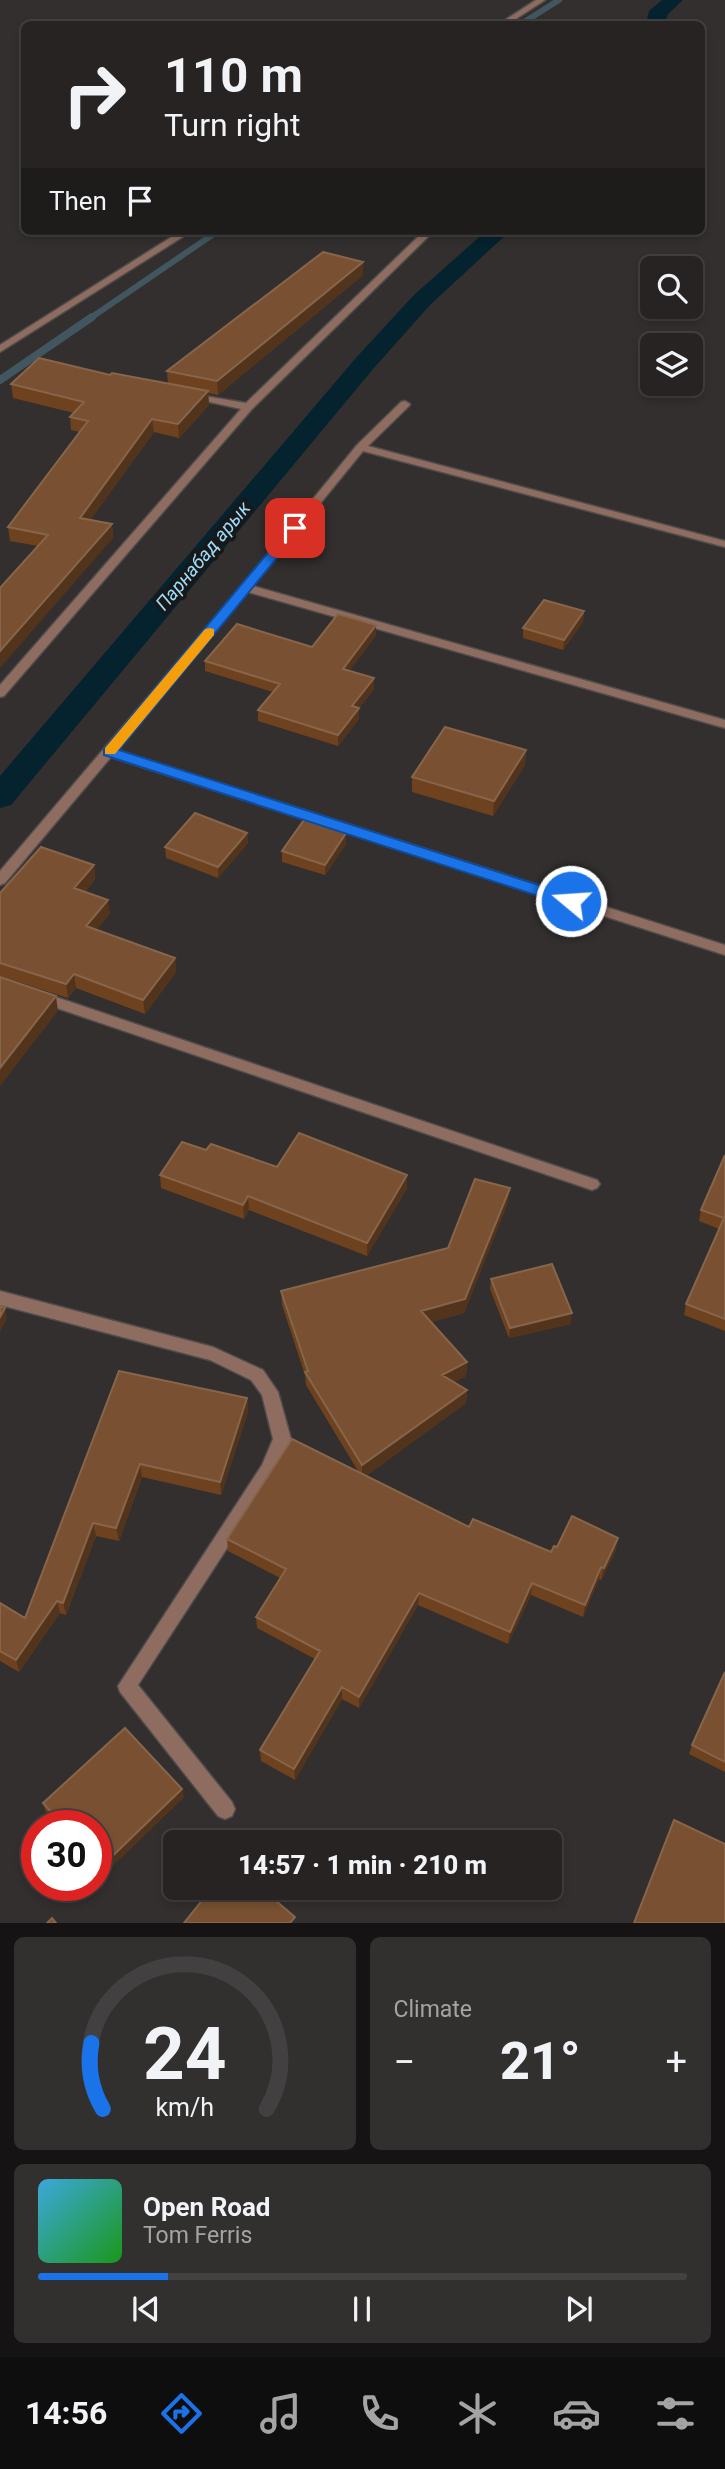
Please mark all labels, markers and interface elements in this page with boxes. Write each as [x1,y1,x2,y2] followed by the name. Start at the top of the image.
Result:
[164,47,303,104] text: 110 m
[49,49,140,140] icon: right
[164,106,300,144] text: Turn right
[121,182,159,220] icon: arrive
[49,186,107,216] text: Then
[640,256,703,396] map controls
[640,256,703,319] button: search
[640,333,703,396] button: layers
[151,496,256,615] water label: Парнабад арык
[265,498,325,558] pin
[276,509,314,547] icon: arrive
[534,864,608,938] position arrow
[21,1810,112,1901] speed limit sign: 30
[238,1850,487,1880] text: 14:57 · 1 min · 210 m
[394,1996,472,2023] text: Climate
[143,2012,227,2098] text: 24
[500,2031,581,2092] text: 21°
[394,2040,415,2084] text: −
[665,2040,687,2084] text: +
[155,2093,214,2122] text: km/h
[143,2192,271,2222] text: Open Road
[143,2222,252,2249] text: Tom Ferris
[127,2290,165,2328] icon: previous
[343,2290,381,2328] icon: pause
[560,2290,598,2328] icon: next
[157,2389,206,2438] icon: directions
[256,2389,305,2438] icon: music
[355,2389,404,2438] icon: phone
[453,2389,502,2438] icon: climate
[552,2389,601,2438] icon: car
[651,2389,700,2438] icon: filters
[25,2394,107,2432] text: 14:56

